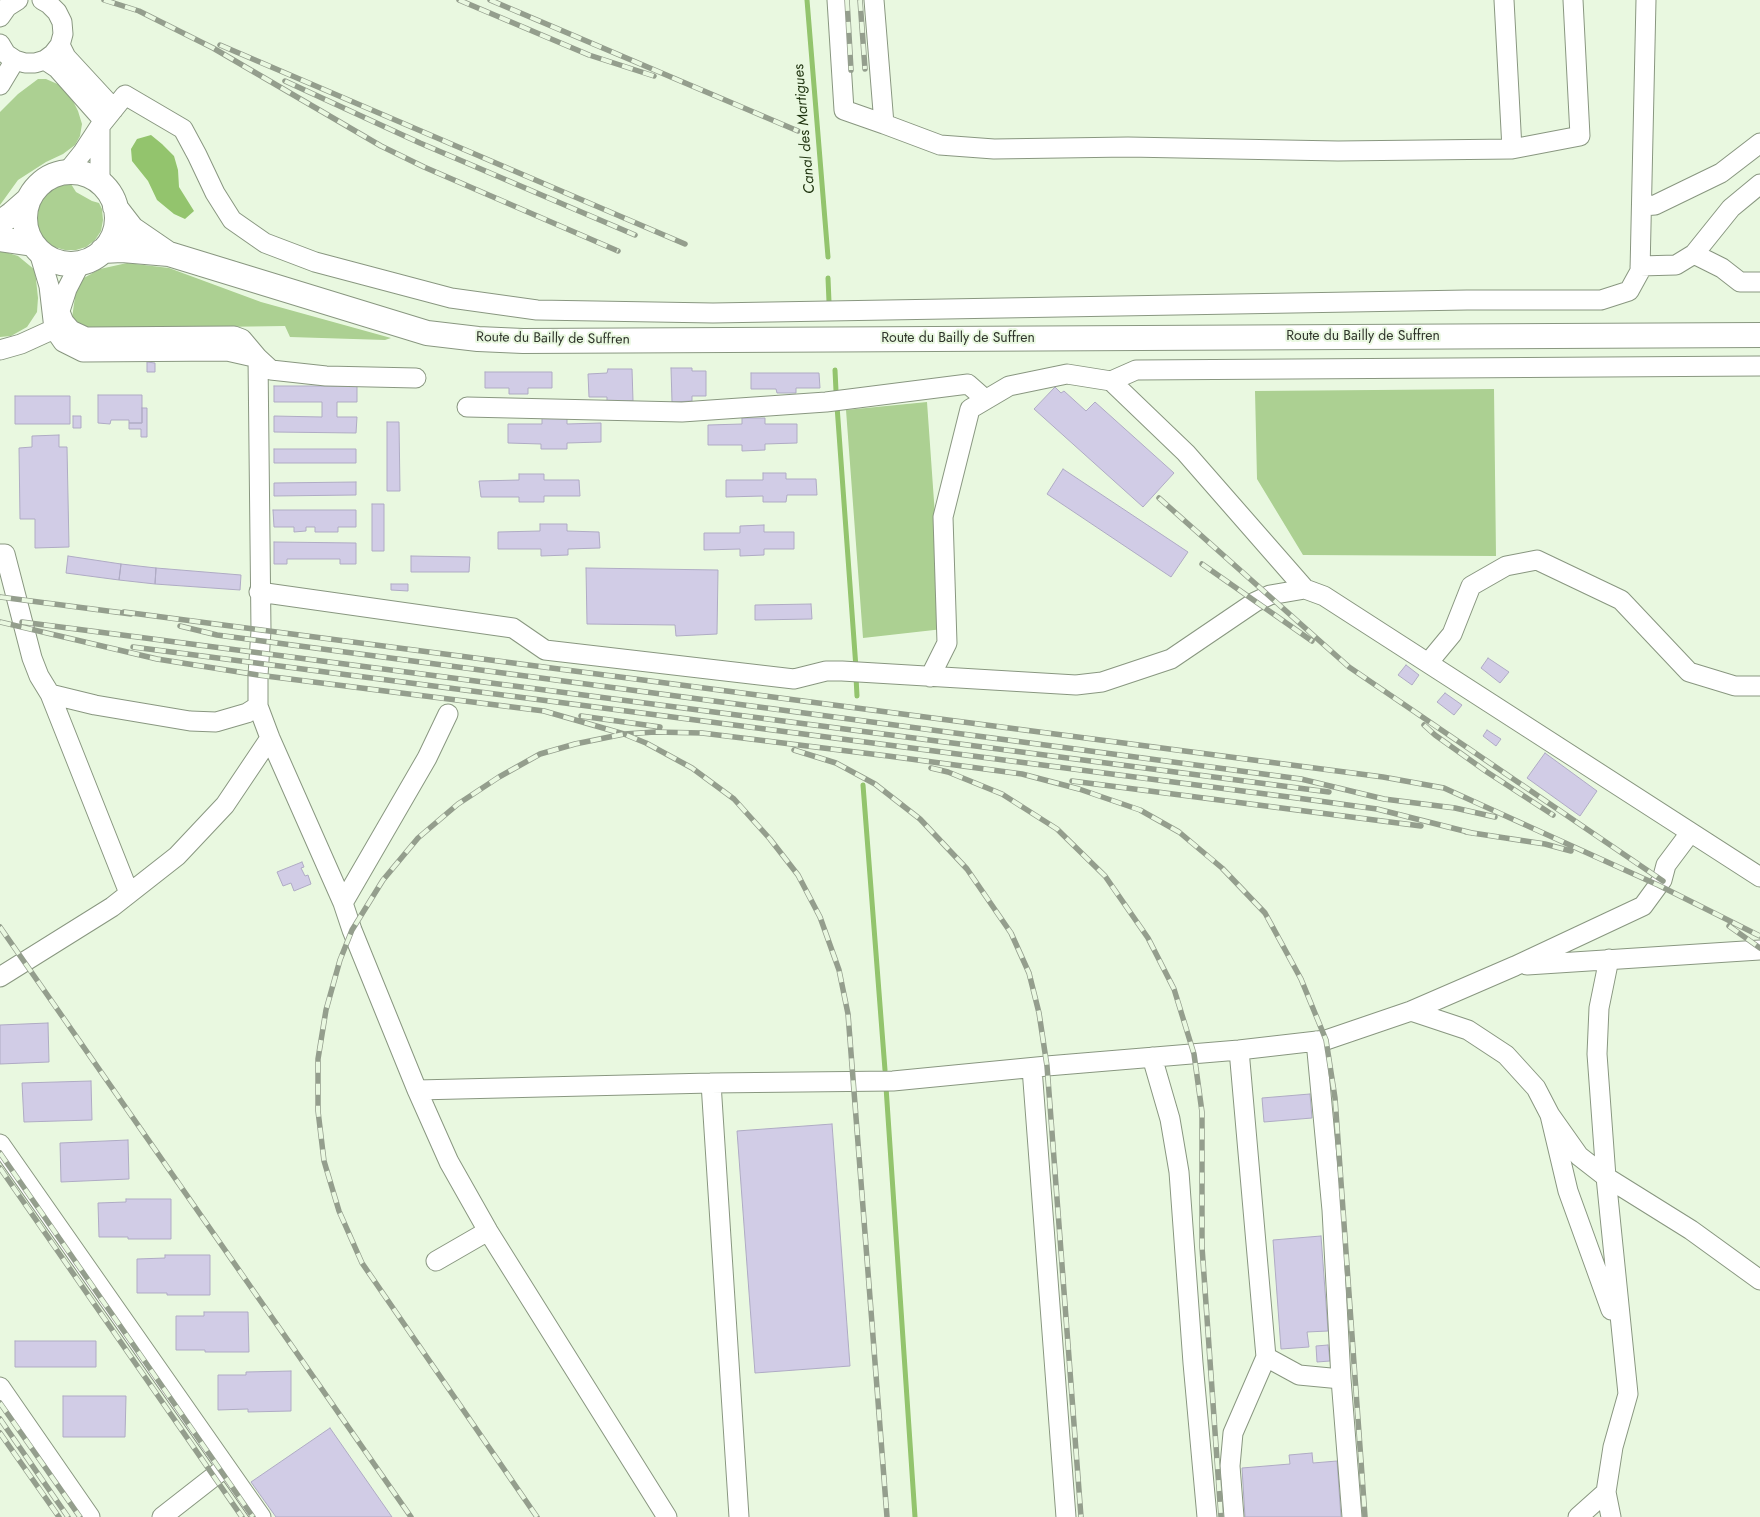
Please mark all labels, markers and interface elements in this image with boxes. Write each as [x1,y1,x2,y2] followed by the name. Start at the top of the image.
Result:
[790,64,820,194] water label: Canal des Martigues
[476,329,630,349] street label: Route du Bailly de Suffren
[1286,329,1440,345] street label: Route du Bailly de Suffren
[881,331,1035,347] street label: Route du Bailly de Suffren

